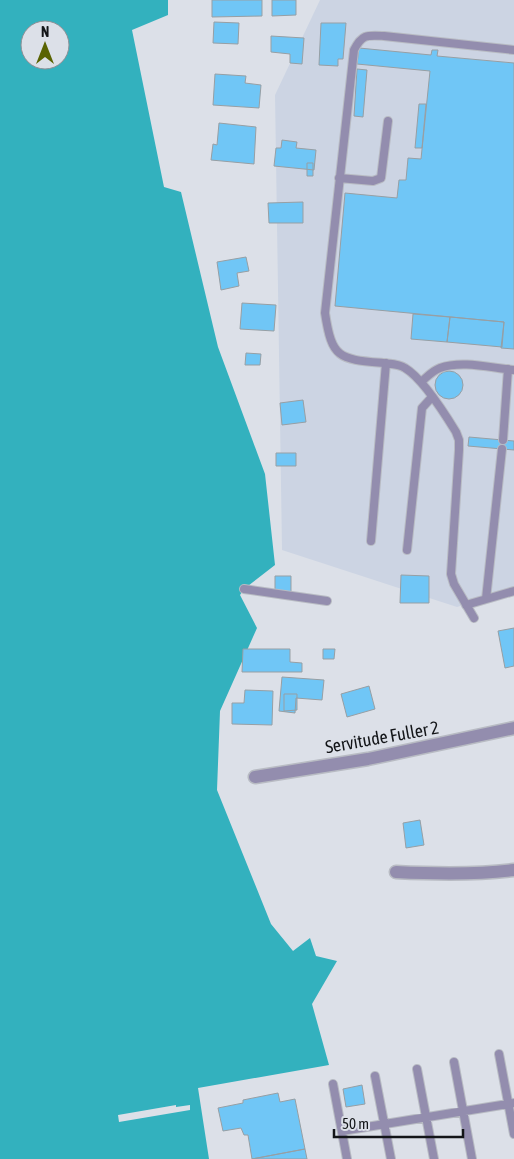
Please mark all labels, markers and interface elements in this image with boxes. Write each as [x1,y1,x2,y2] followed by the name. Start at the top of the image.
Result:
[20,20,70,70] north arrow
[41,24,49,40] text: N
[323,717,441,757] street label: Servitude Fuller 2
[334,1106,463,1138] scale bar
[342,1115,369,1132] text: 50 m

